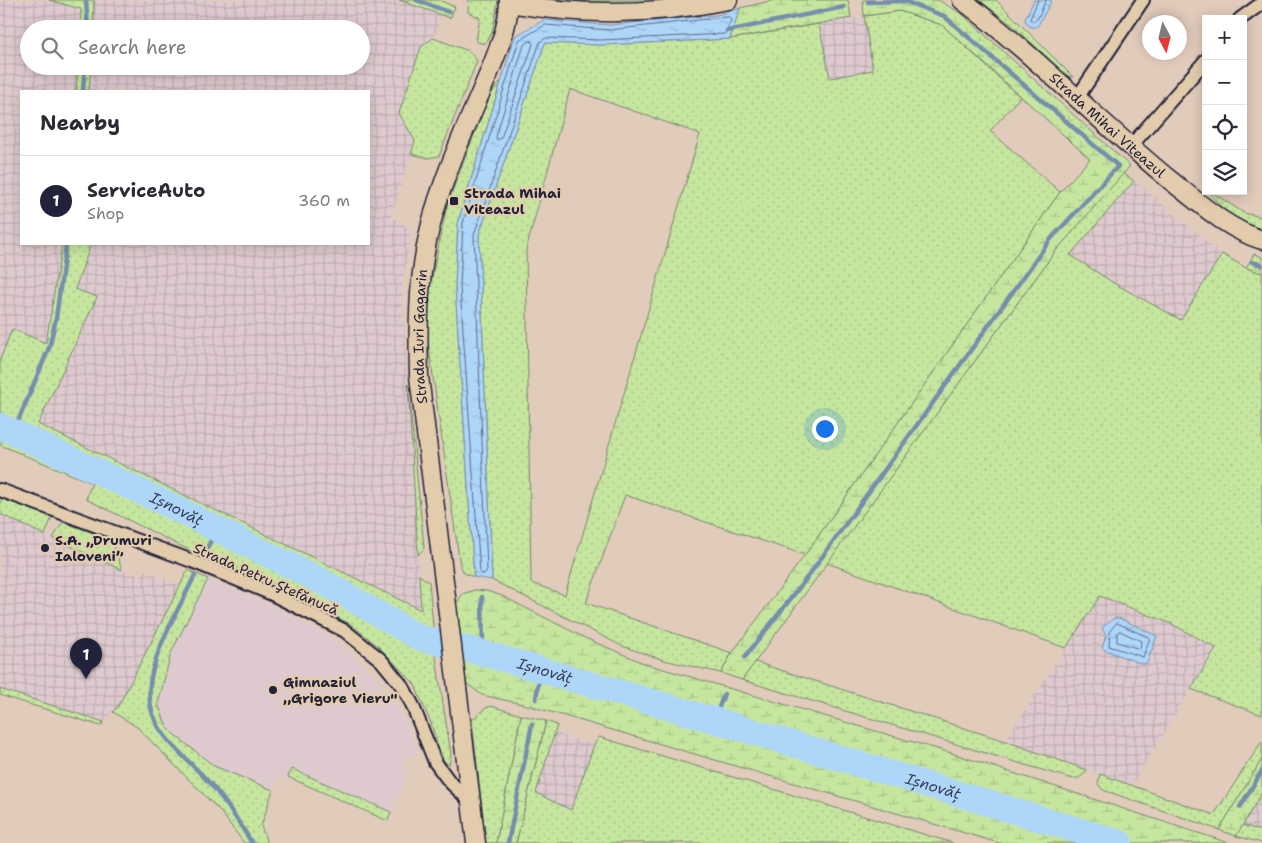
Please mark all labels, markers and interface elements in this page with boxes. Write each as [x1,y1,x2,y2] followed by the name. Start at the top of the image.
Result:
[1142,15,1187,60] north arrow
[1202,15,1247,195] map controls
[1202,15,1247,60] button: +
[20,20,370,75] search box
[38,34,66,62] icon: search
[78,35,187,60] text: Search here
[1202,60,1247,105] button: −
[1046,69,1170,182] street label: Strada Mihai Viteazul
[1202,105,1247,150] button: locate
[40,109,120,137] text: Nearby
[1202,150,1247,195] button: layers
[87,178,205,203] text: ServiceAuto
[464,184,561,218] place label: Strada Mihai Viteazul
[52,190,60,211] text: 1
[298,190,350,211] text: 360 m
[448,195,460,207] marker: Strada Mihai Viteazul
[87,203,124,224] text: Shop
[409,268,431,405] street label: Strada Iuri Gagarin
[812,416,838,442] your location
[146,487,207,532] water label: Ișnovăț
[55,531,152,565] place label: S.A. „Drumuri Ialoveni”
[191,539,342,619] street label: Strada Petru Ştefănucă
[39,542,51,554] marker: S.A. „Drumuri Ialoveni”
[70,638,102,679] pin: 1
[514,653,575,690] water label: Ișnovăț
[283,673,398,707] place label: Gimnaziul ,,Grigore Vieru"
[267,684,279,696] marker: Gimnaziul ,,Grigore Vieru"
[902,768,964,805] water label: Ișnovăț

